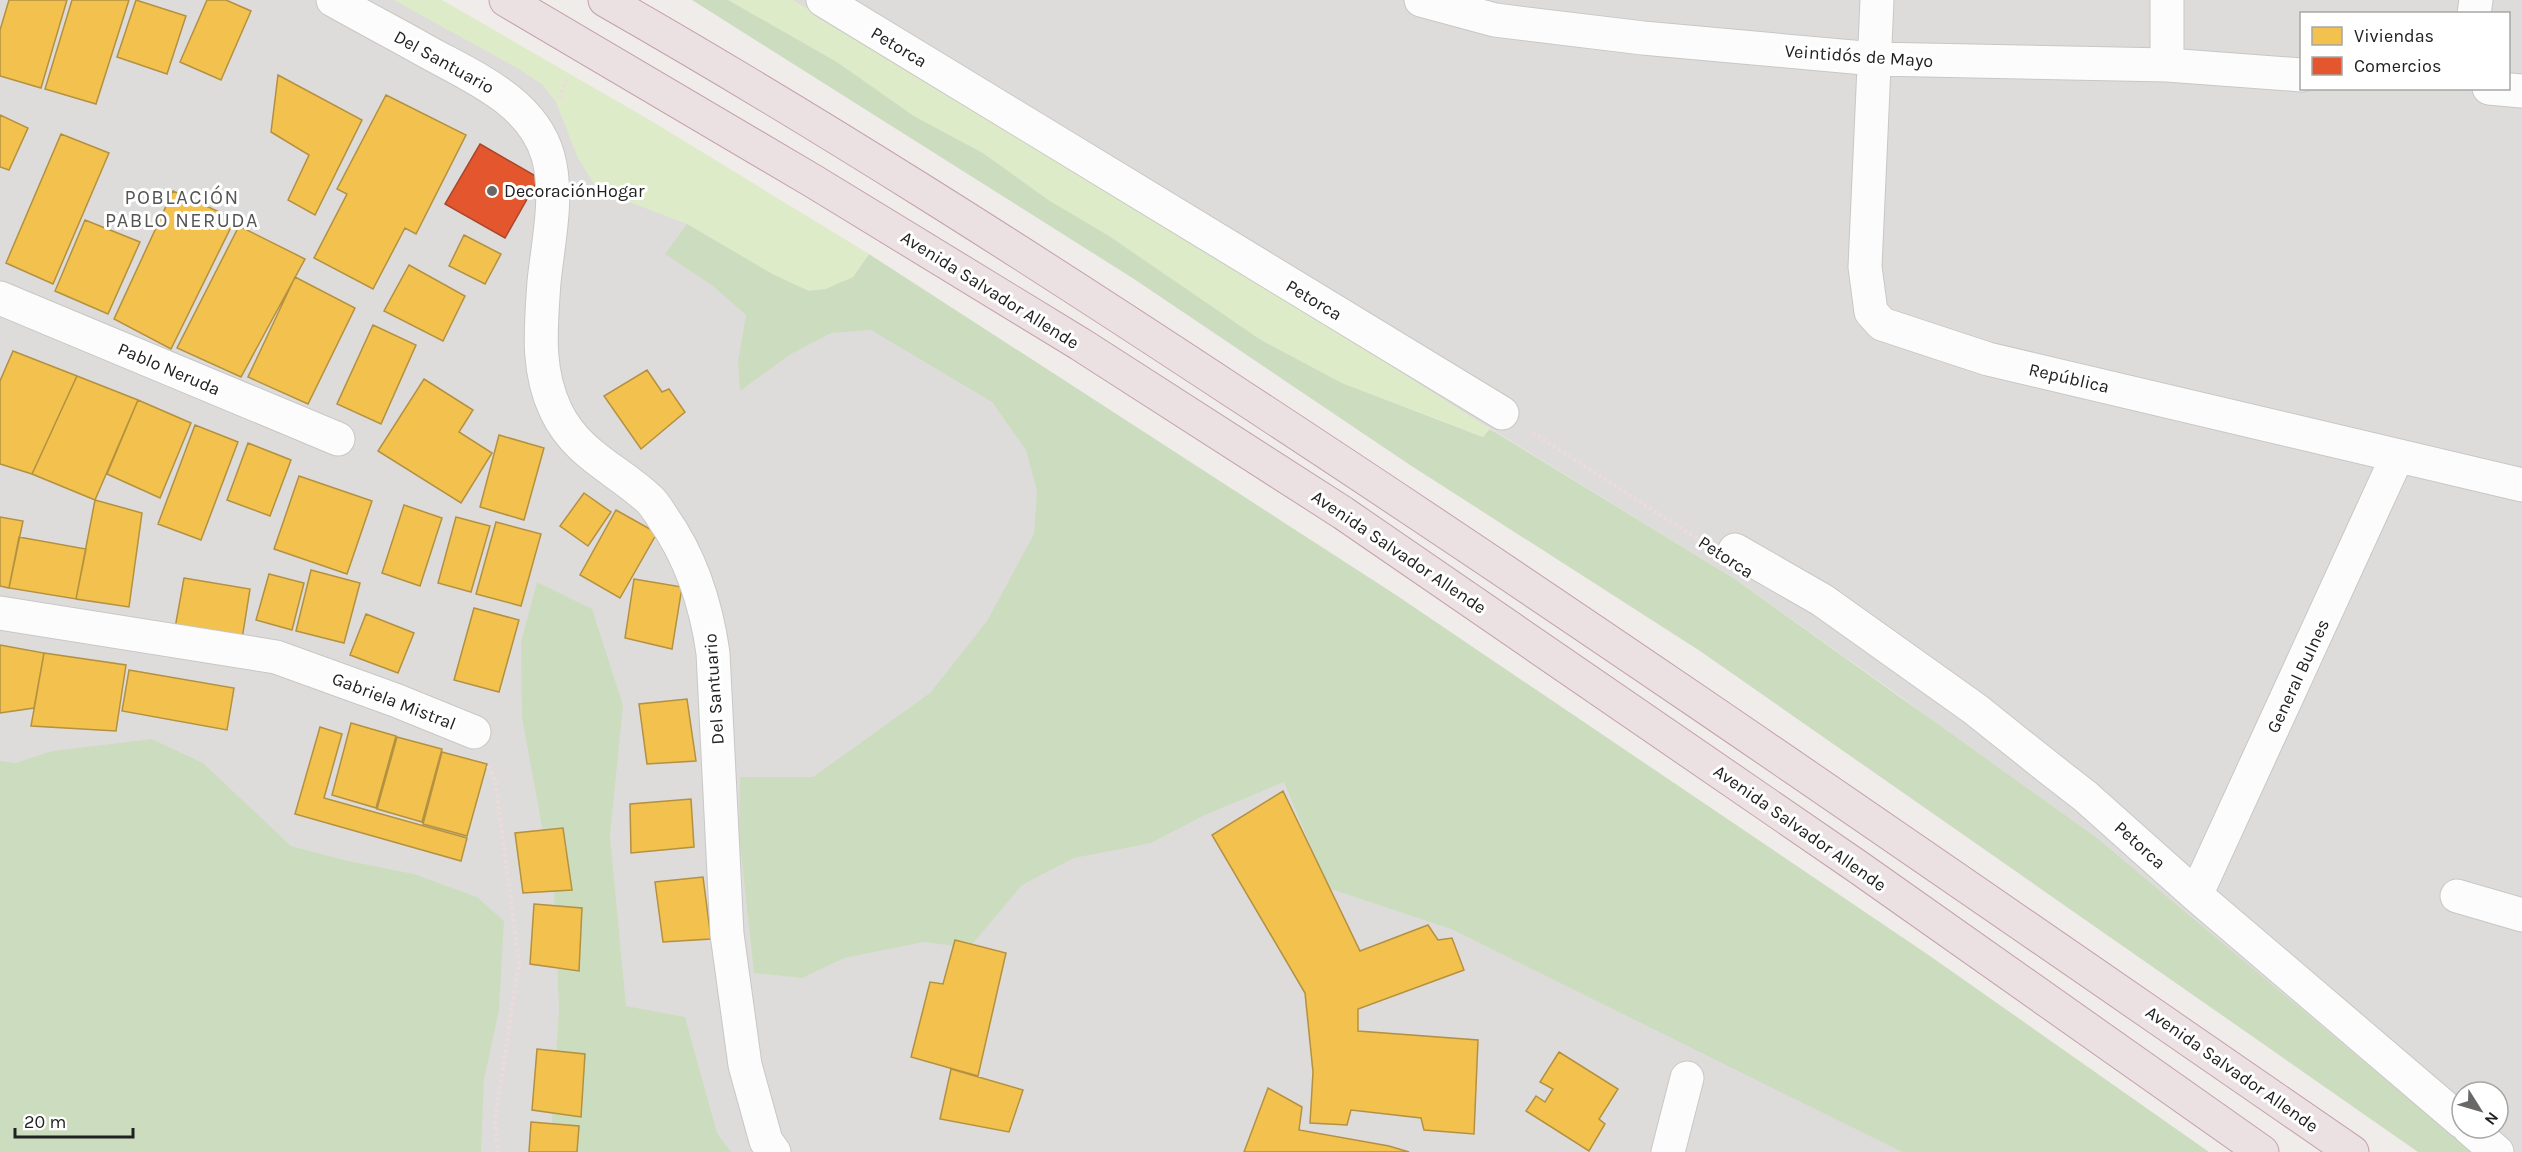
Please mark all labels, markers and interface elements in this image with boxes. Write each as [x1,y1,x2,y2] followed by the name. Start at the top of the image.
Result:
[2300,12,2510,90] legend
[867,22,931,72] street label: Petorca
[390,25,498,99] street label: Del Santuario
[2354,25,2434,47] text: Viviendas
[1784,40,1934,72] street label: Veintidós de Mayo
[2354,55,2441,77] text: Comercios
[504,180,645,202] place label: DecoraciónHogar
[485,184,499,198] marker: DecoraciónHogar
[105,185,259,232] district label: POBLACIÓN PABLO NERUDA
[897,226,1083,354] street label: Avenida Salvador Allende
[1282,275,1346,325] street label: Petorca
[114,338,224,400] street label: Pablo Neruda
[2027,358,2111,398] street label: República
[1308,485,1490,619] street label: Avenida Salvador Allende
[1694,531,1758,583] street label: Petorca
[2262,615,2334,737] street label: General Bulnes
[699,633,729,745] street label: Del Santuario
[329,667,459,735] street label: Gabriela Mistral
[1709,760,1891,896] street label: Avenida Salvador Allende
[2110,816,2170,874] street label: Petorca
[2141,1001,2323,1137] street label: Avenida Salvador Allende
[2450,1080,2510,1140] north arrow
[15,1101,134,1139] scale bar
[2481,1108,2503,1129] text: N
[24,1111,66,1133] text: 20 m

